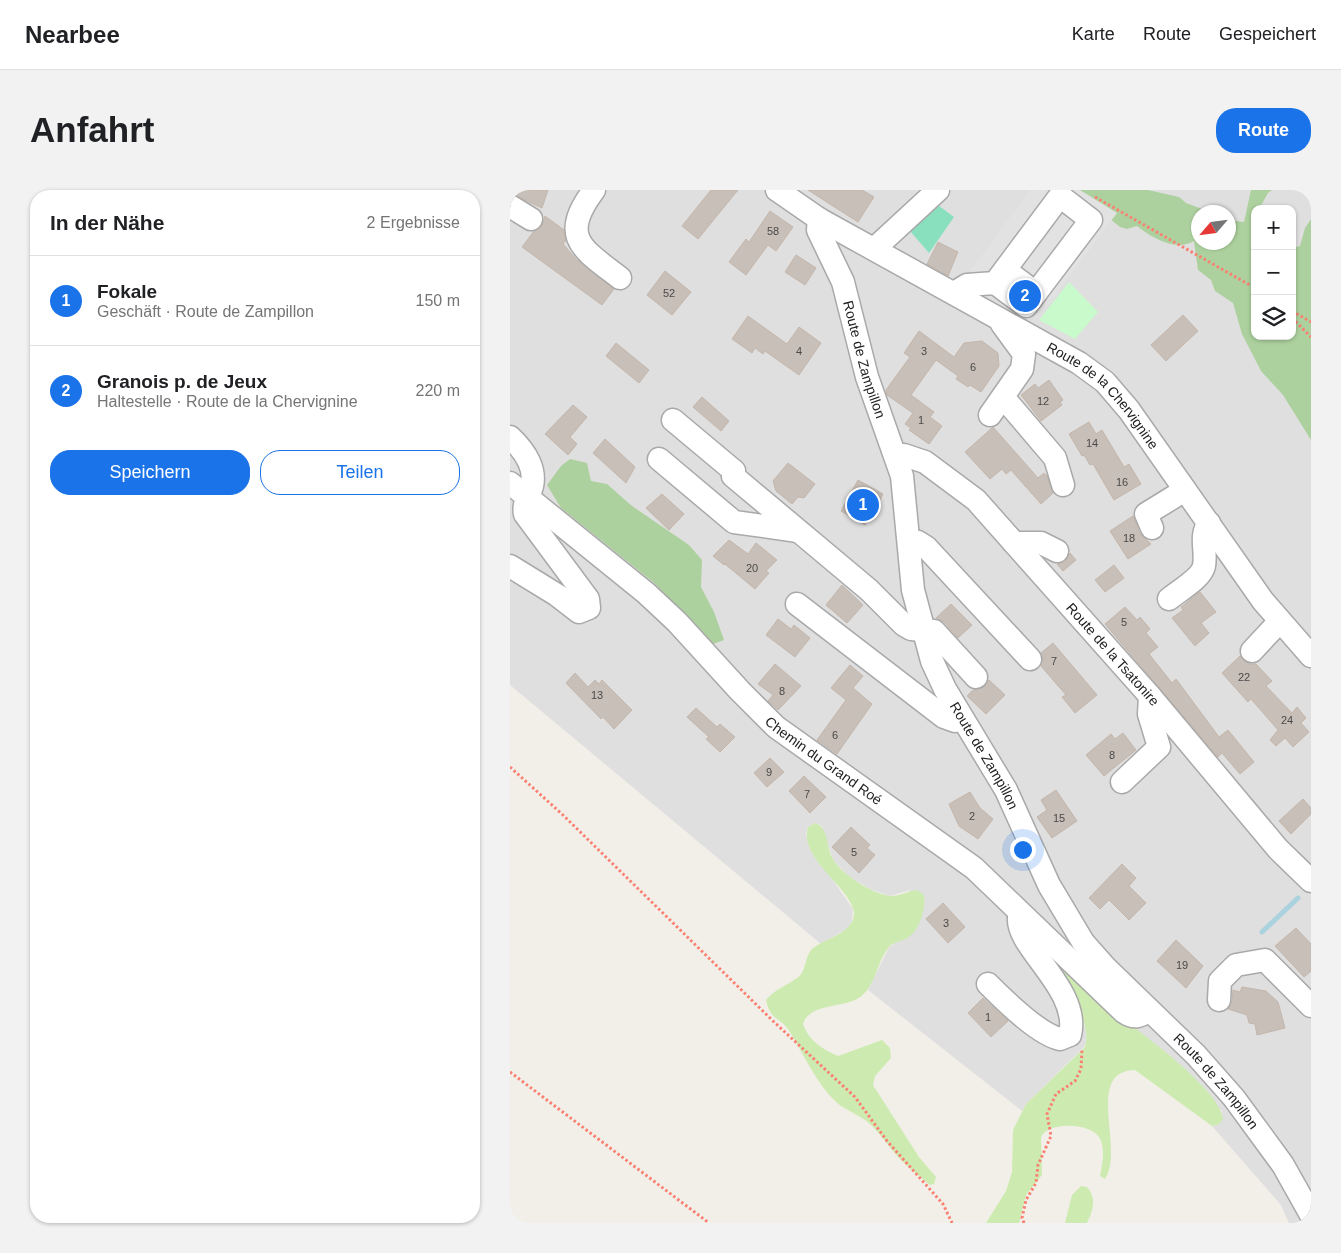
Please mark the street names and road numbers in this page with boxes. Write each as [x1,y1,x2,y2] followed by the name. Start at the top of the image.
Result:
[840,299,889,420] street label: Route de Zampillon
[1044,339,1162,452] street label: Route de la Chervignine
[1063,600,1163,709] street label: Route de la Tsatonire
[947,699,1022,812] street label: Route de Zampillon
[762,713,885,808] street label: Chemin du Grand Roé
[1170,1030,1262,1132] street label: Route de Zampillon

